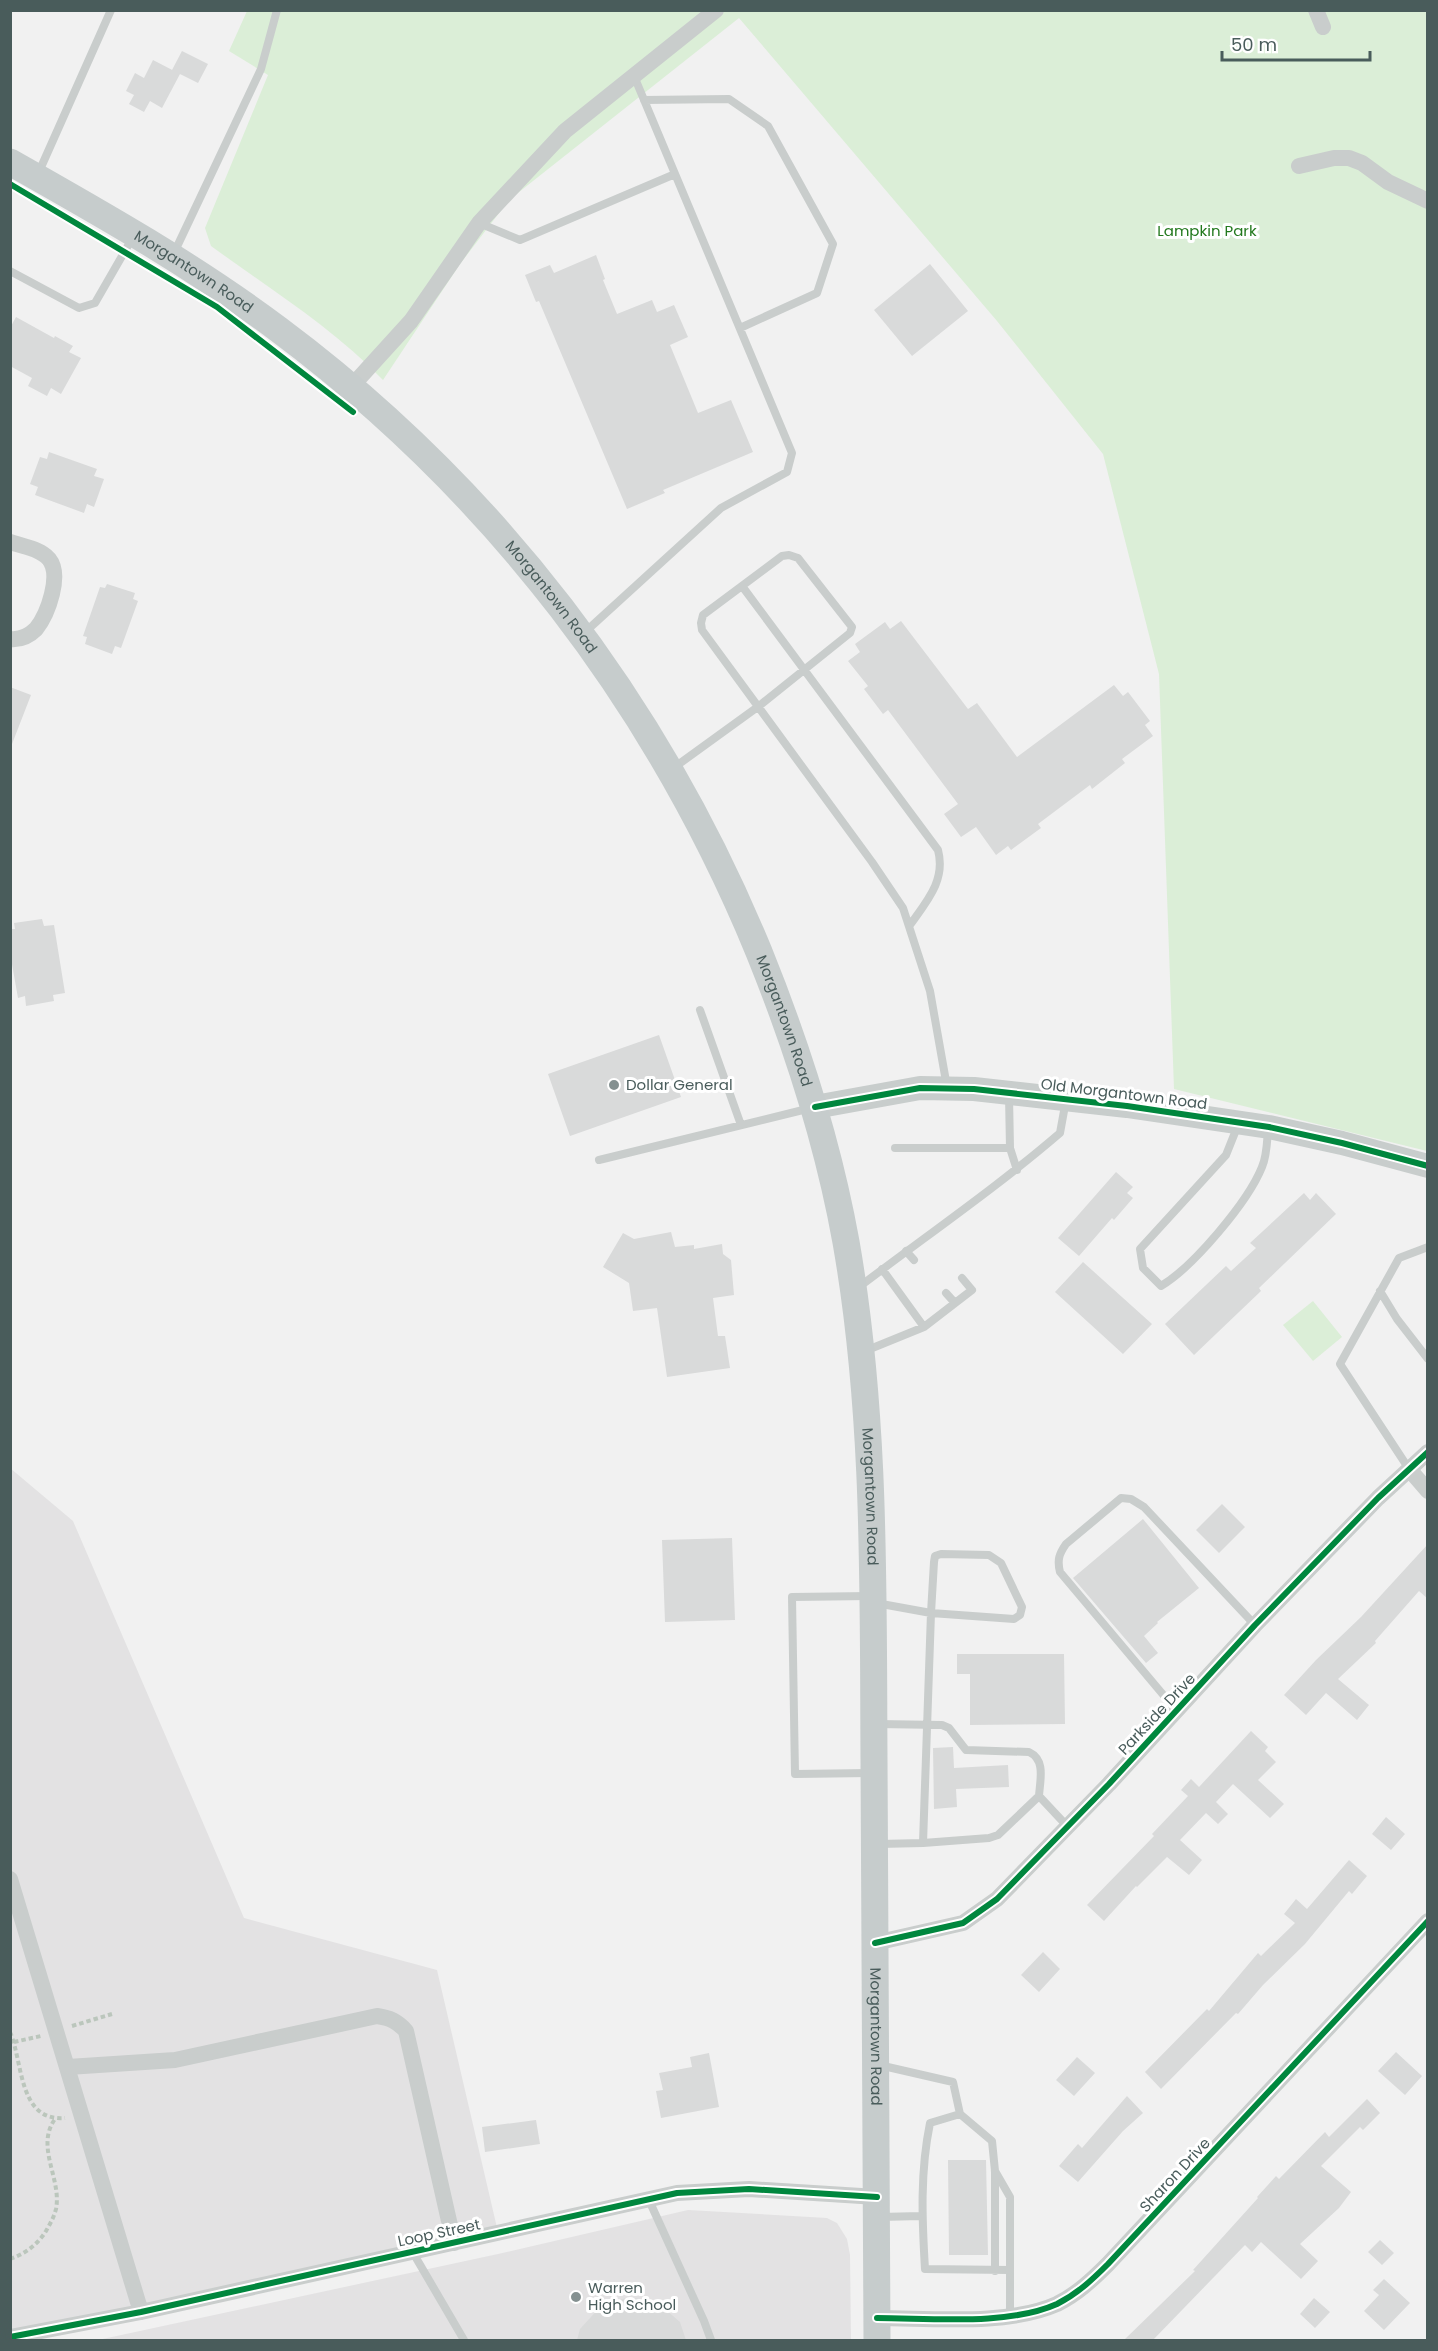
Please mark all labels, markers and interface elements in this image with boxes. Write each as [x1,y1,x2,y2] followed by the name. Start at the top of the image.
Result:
[1222,24,1370,62] scale bar
[1231,32,1277,57] text: 50 m
[1157,220,1257,241] park label: Lampkin Park
[130,225,258,318] street label: Morgantown Road
[501,536,603,657] street label: Morgantown Road
[751,952,818,1089] street label: Morgantown Road
[1040,1073,1209,1114] street label: Old Morgantown Road
[626,1074,733,1095] place label: Dollar General
[607,1078,621,1092] marker: Dollar General
[857,1427,884,1566] street label: Morgantown Road
[1113,1668,1200,1759] street label: Parkside Drive
[865,1967,887,2106] street label: Morgantown Road
[1135,2133,1215,2217] street label: Sharon Drive
[396,2214,482,2251] street label: Loop Street
[588,2277,676,2315] place label: Warren High School
[569,2290,583,2304] marker: Warren High School

